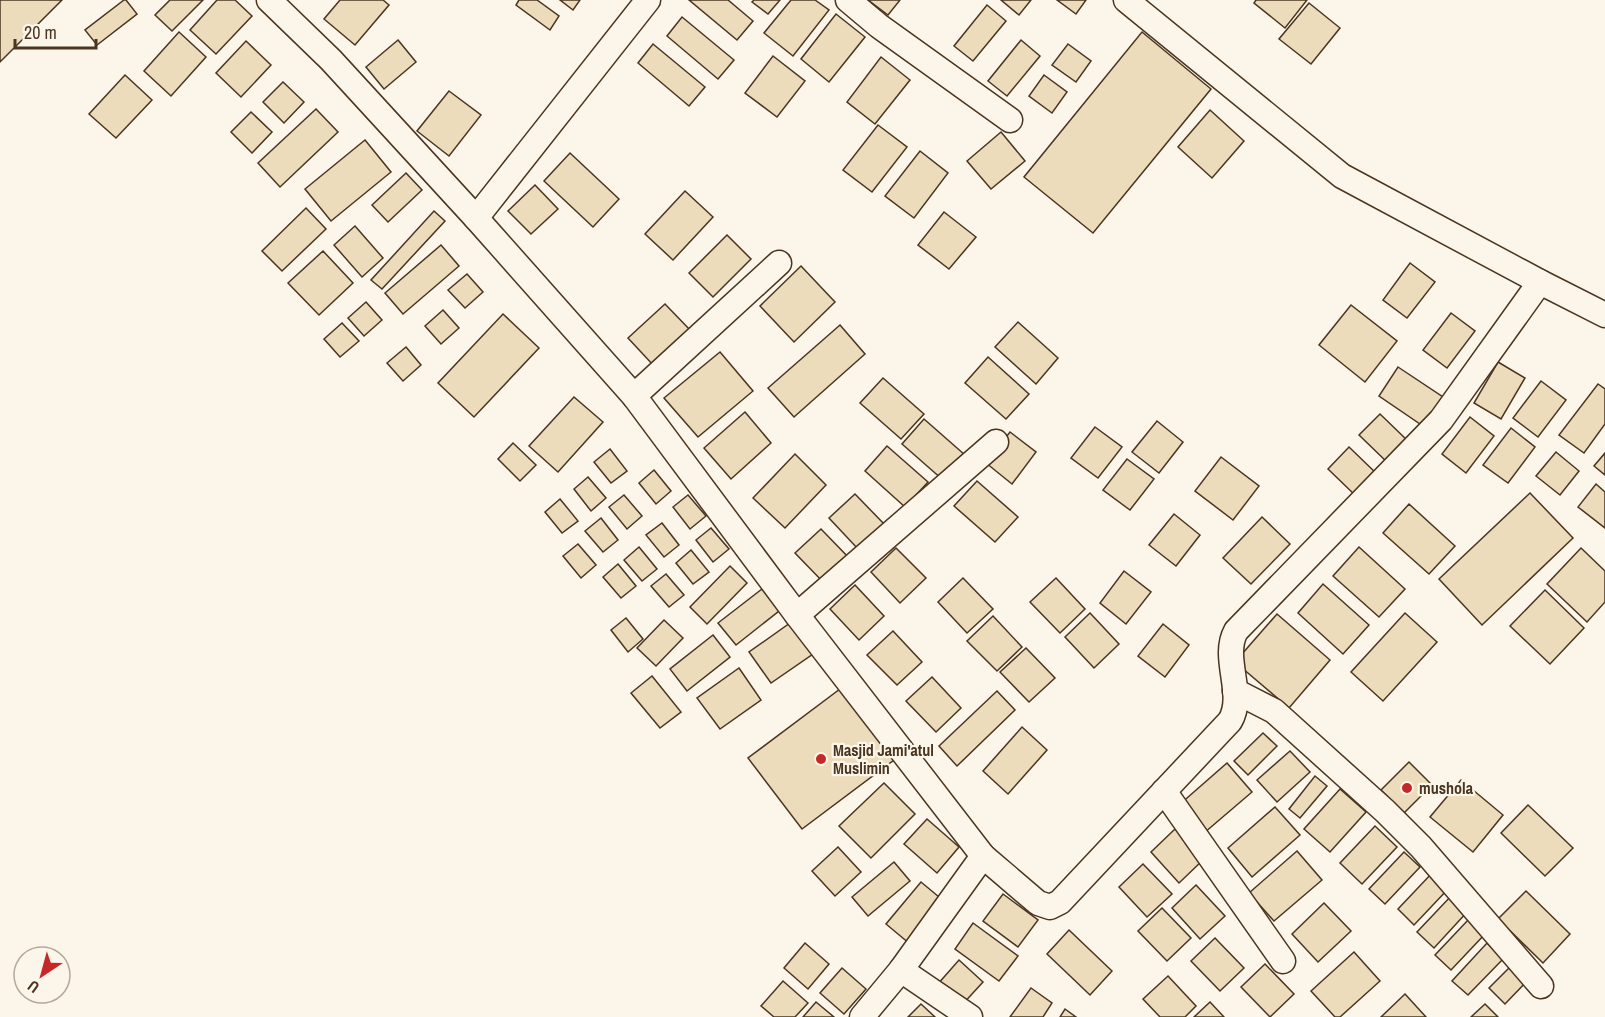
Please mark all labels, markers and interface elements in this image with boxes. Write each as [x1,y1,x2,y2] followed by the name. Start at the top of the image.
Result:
[15,12,96,50] scale bar
[24,20,57,45] text: 20 m
[833,739,934,779] place label: Masjid Jami'atul Muslimin
[814,752,828,766] marker: Masjid Jami'atul Muslimin
[1419,777,1474,799] place label: mushola
[1400,781,1414,795] marker: mushola
[12,945,72,1005] north arrow
[23,975,43,999] text: U

